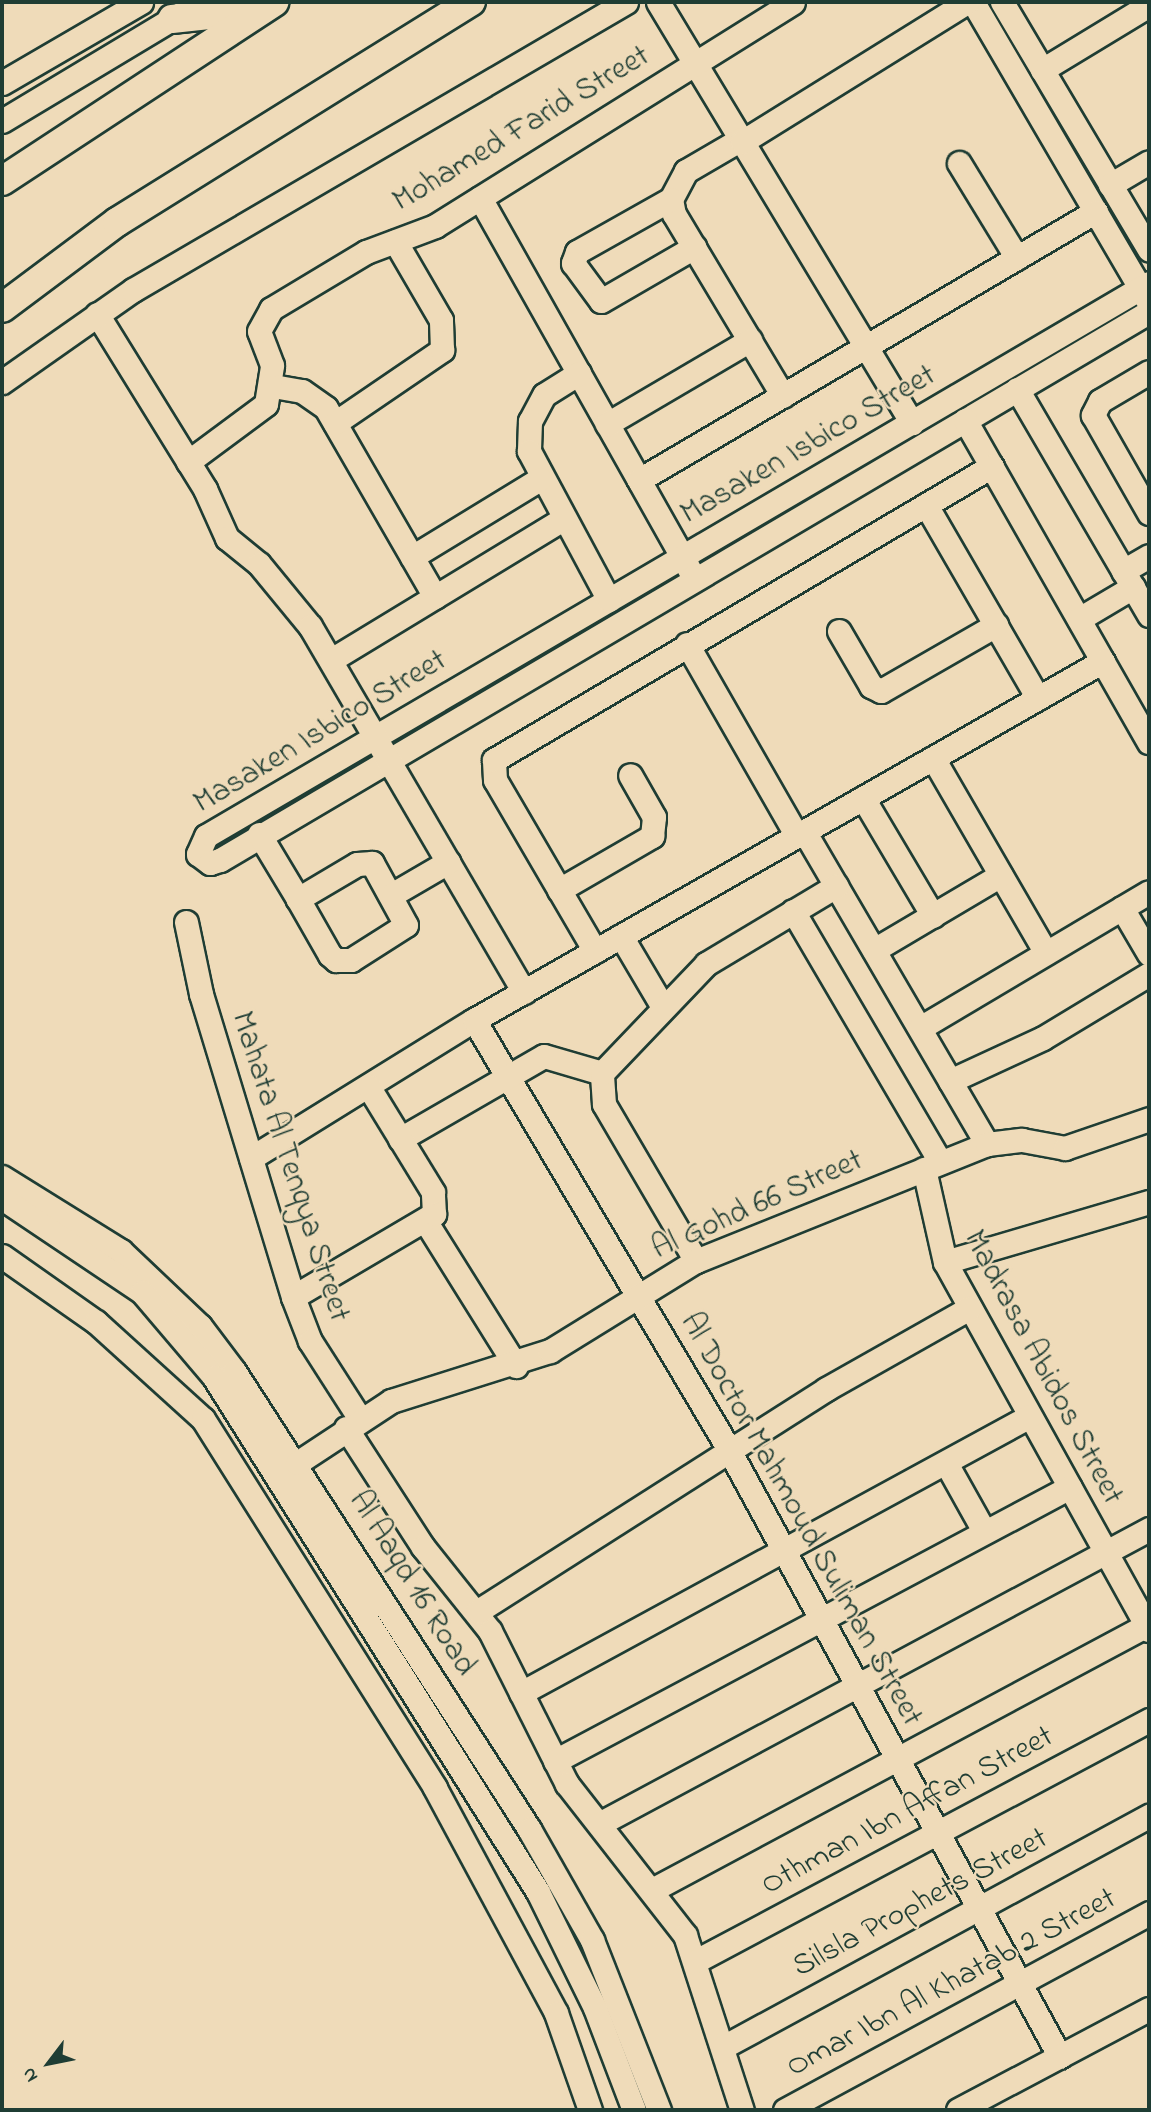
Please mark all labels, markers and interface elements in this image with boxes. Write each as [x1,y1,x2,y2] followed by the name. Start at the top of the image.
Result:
[387,38,657,222] street label: Mohamed Farid Street
[675,357,943,535] street label: Masaken Isbico Street
[188,642,454,824] street label: Masaken Isbico Street
[221,1007,357,1327] street label: Mahata Al Tenqya Street
[647,1142,869,1270] street label: Al Gohd 66 Street
[953,1224,1131,1512] street label: Madrasa Abidos Street
[670,1307,930,1733] street label: Al Doctor Mahmoud Suliman Street
[339,1484,483,1684] street label: Al Aaqd 16 Road
[755,1719,1061,1905] street label: Othman Ibn Affan Street
[787,1821,1055,1987] street label: Silsla Prophets Street
[781,1881,1123,2087] street label: Omar Ibn Al Khatab 2 Street
[14,2028,84,2098] north arrow
[16,2062,46,2087] text: N

